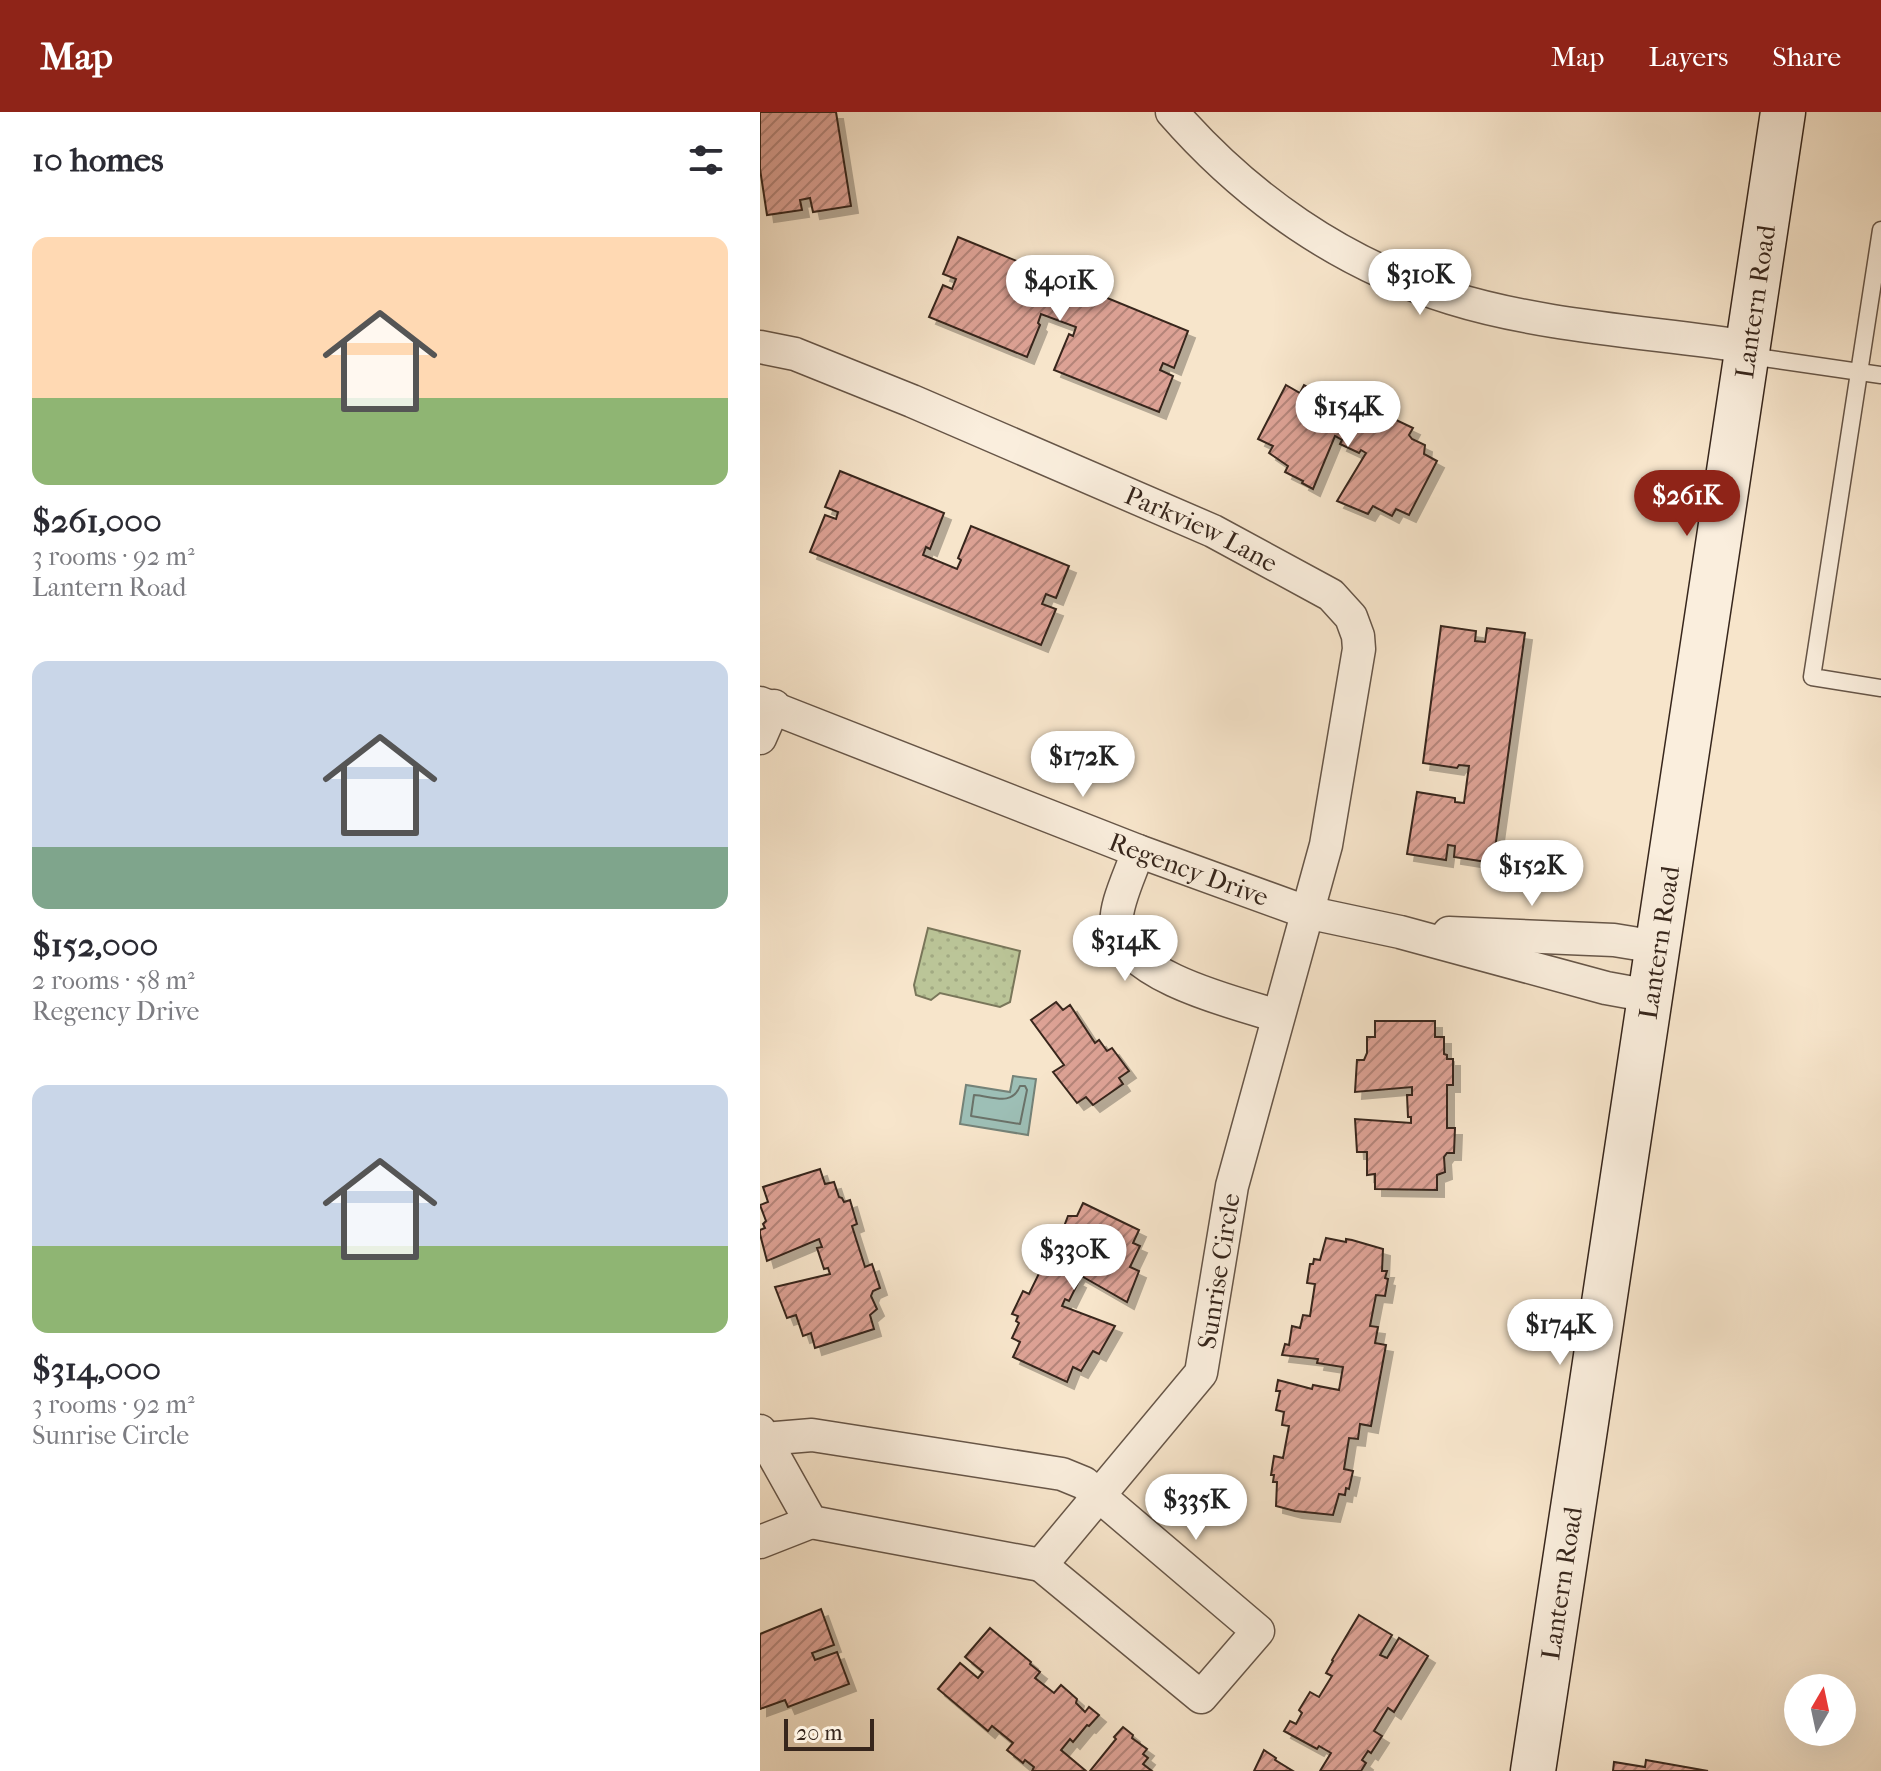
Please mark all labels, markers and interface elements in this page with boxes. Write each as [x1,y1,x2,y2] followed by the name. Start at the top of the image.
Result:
[40,34,113,79] text: Map
[1551,40,1604,73] text: Map
[1648,40,1728,73] text: Layers
[1772,40,1841,73] text: Share
[684,138,728,182] icon: filters
[32,140,163,180] text: 10 homes
[1728,222,1782,380] street label: Lantern Road
[1364,249,1476,317] pin: $310K
[1004,255,1116,323] pin: $401K
[1386,259,1454,290] text: $310K
[1024,265,1096,296] text: $401K
[308,289,452,433] icon: home
[1292,381,1404,449] pin: $154K
[1314,391,1382,422] text: $154K
[1631,470,1743,538] pin: $261K
[1120,479,1283,579] street label: Parkview Lane
[1652,480,1722,511] text: $261K
[32,501,162,541] text: $261,000
[32,541,195,572] text: 3 rooms · 92 m²
[32,572,186,603] text: Lantern Road
[308,713,452,857] icon: home
[1027,731,1139,799] pin: $172K
[1049,741,1117,772] text: $172K
[1105,826,1273,913] street label: Regency Drive
[1476,840,1588,908] pin: $152K
[1499,850,1566,881] text: $152K
[1632,863,1686,1021] street label: Lantern Road
[1069,915,1181,983] pin: $314K
[32,925,158,965] text: $152,000
[1091,925,1159,956] text: $314K
[32,965,195,996] text: 2 rooms · 58 m²
[32,996,199,1027] text: Regency Drive
[308,1137,452,1281] icon: home
[1191,1191,1247,1351] street label: Sunrise Circle
[1018,1224,1130,1292] pin: $330K
[1040,1234,1108,1265] text: $330K
[1504,1299,1616,1367] pin: $174K
[1525,1309,1595,1340] text: $174K
[32,1349,161,1389] text: $314,000
[32,1389,195,1420] text: 3 rooms · 92 m²
[32,1420,189,1451] text: Sunrise Circle
[1140,1474,1252,1542] pin: $335K
[1163,1484,1229,1515] text: $335K
[1535,1504,1589,1662] street label: Lantern Road
[1784,1674,1856,1746] north arrow
[1784,1674,1856,1746] map controls
[784,1715,874,1751] scale bar
[796,1720,842,1746] text: 20 m

